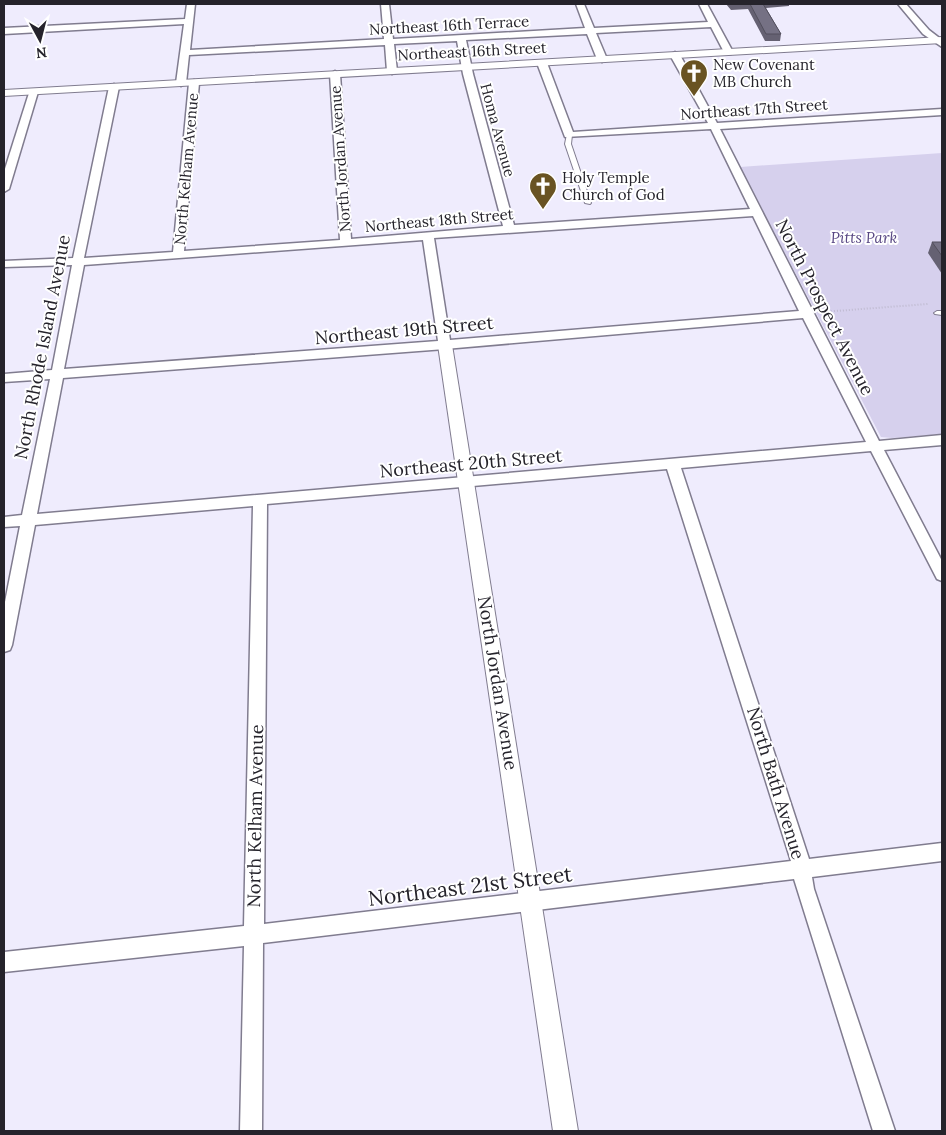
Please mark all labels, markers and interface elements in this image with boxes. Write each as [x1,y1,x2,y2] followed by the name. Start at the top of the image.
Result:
[368,11,530,39] street label: Northeast 16th Terrace
[15,15,65,65] north arrow
[397,38,547,64] street label: Northeast 16th Street
[35,43,48,63] text: N
[713,55,815,91] place label: New Covenant MB Church
[679,58,709,97] church icon: New Covenant MB Church
[476,81,520,179] street label: Homa Avenue
[325,85,355,233] street label: North Jordan Avenue
[170,92,202,246] street label: North Kelham Avenue
[680,94,828,124] street label: Northeast 17th Street
[562,168,665,204] place label: Holy Temple Church of God
[528,171,558,210] church icon: Holy Temple Church of God
[364,204,514,236] street label: Northeast 18th Street
[771,215,880,399] street label: North Prospect Avenue
[831,228,897,247] park label: Pitts Park
[9,233,75,461] street label: North Rhode Island Avenue
[314,311,494,349] street label: Northeast 19th Street
[379,444,563,482] street label: Northeast 20th Street
[473,594,523,772] street label: North Jordan Avenue
[742,704,810,862] street label: North Bath Avenue
[242,724,268,908] street label: North Kelham Avenue
[366,860,574,912] street label: Northeast 21st Street

